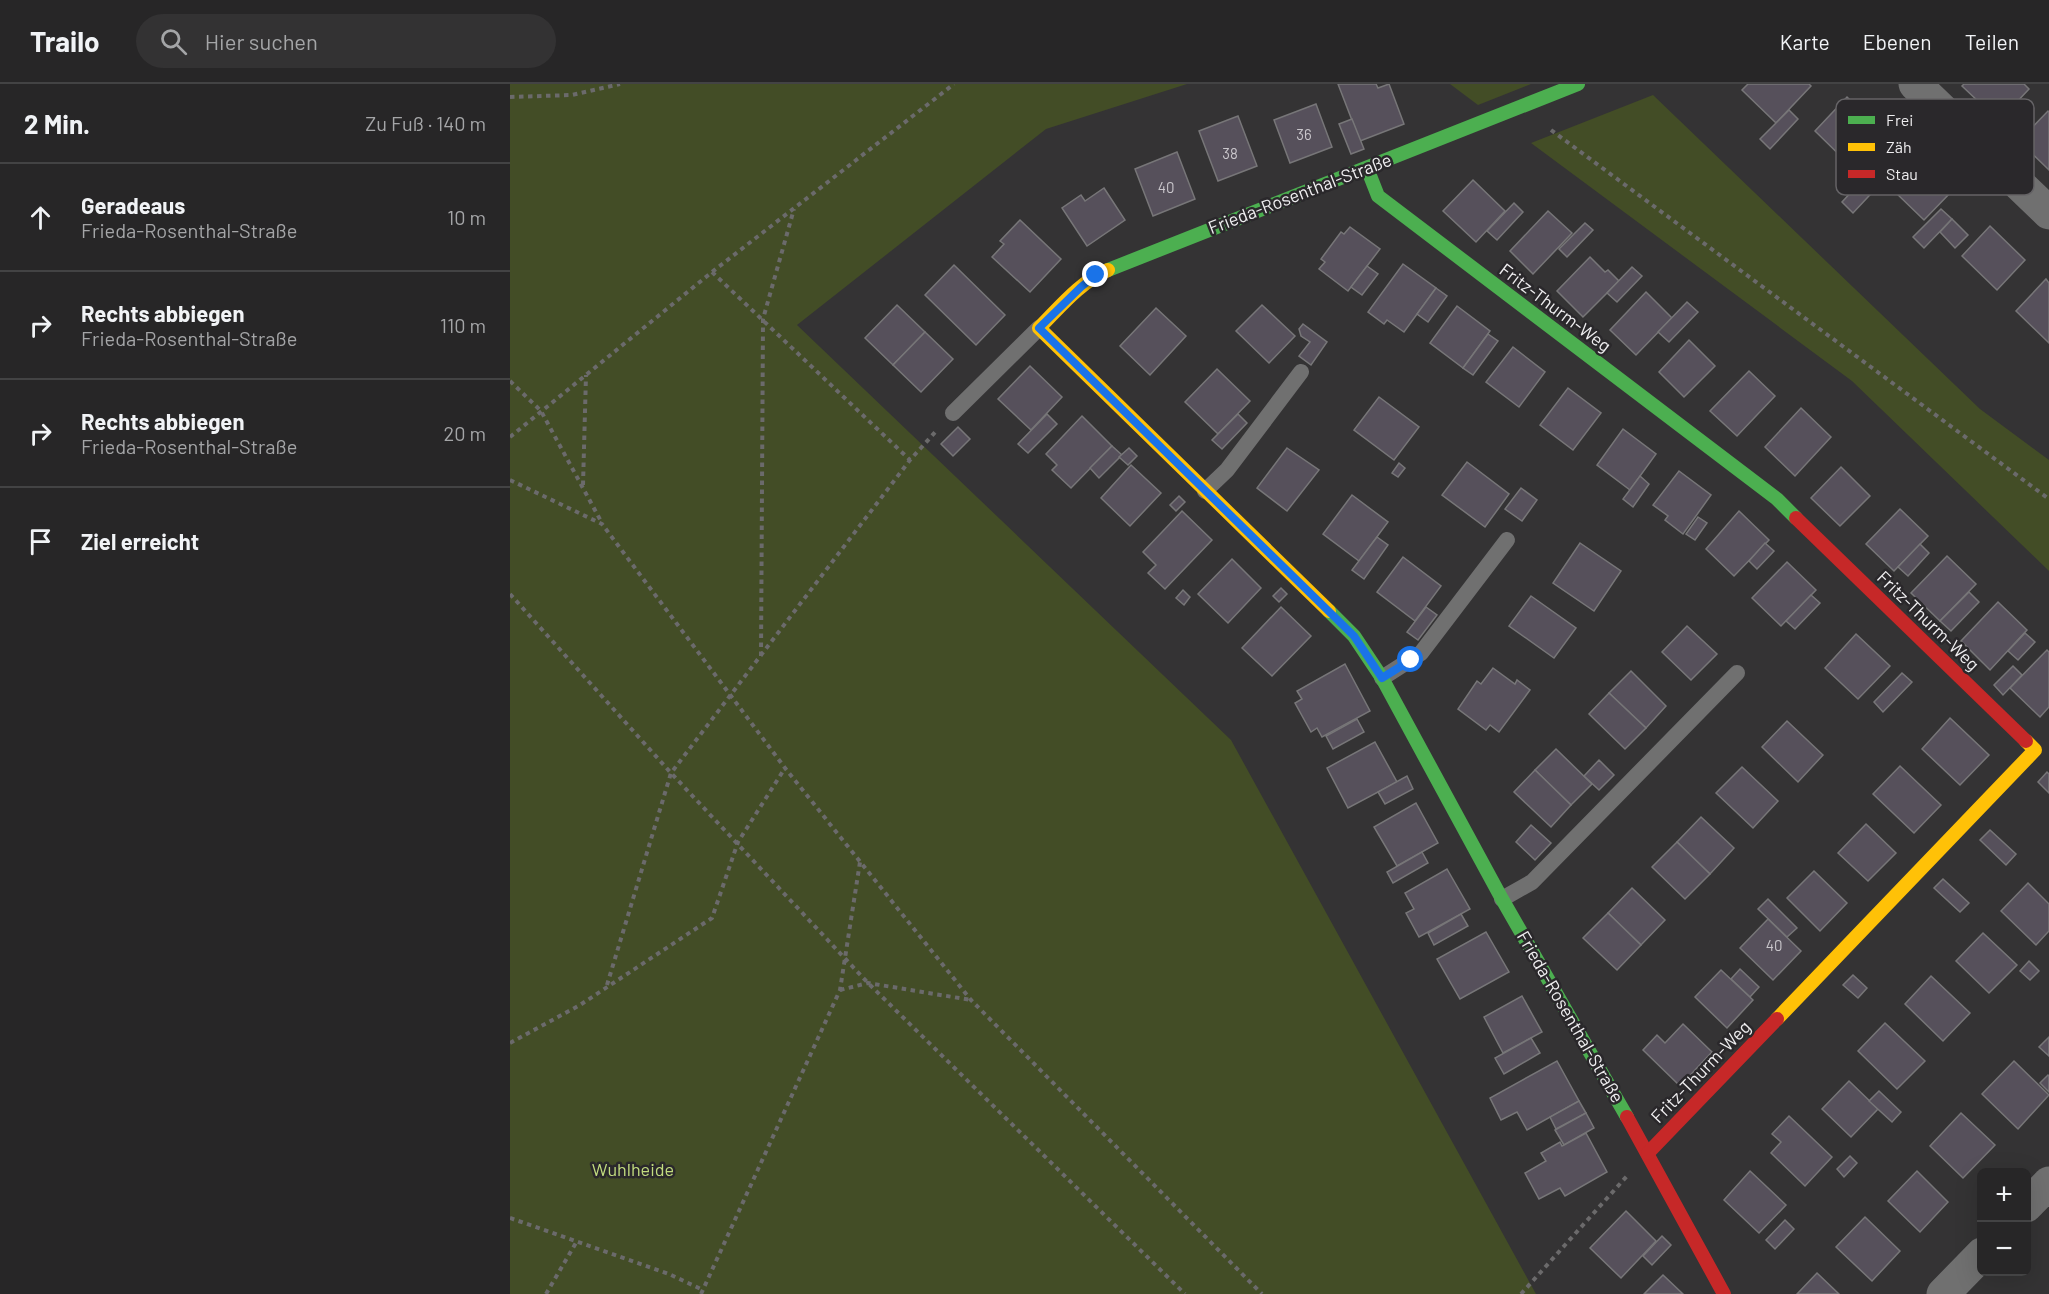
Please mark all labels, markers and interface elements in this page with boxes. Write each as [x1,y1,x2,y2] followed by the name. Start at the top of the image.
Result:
[136,14,556,68] search box
[30,24,100,58] text: Trailo
[157,25,190,58] icon: search
[205,28,318,54] text: Hier suchen
[1780,29,1830,54] text: Karte
[1863,29,1932,54] text: Ebenen
[1965,29,2019,54] text: Teilen
[1836,99,2034,195] legend
[24,108,90,139] text: 2 Min.
[1886,110,1913,129] text: Frei
[365,111,486,135] text: Zu Fuß · 140 m
[1296,125,1312,143] house number: 36
[1886,137,1912,156] text: Zäh
[1222,144,1238,162] house number: 38
[1205,148,1394,238] street label: Frieda-Rosenthal-Straße
[1886,164,1918,183] text: Stau
[1158,178,1174,196] house number: 40
[81,192,185,218] text: Geradeaus
[24,201,57,234] icon: ahead
[447,205,486,229] text: 10 m
[81,218,297,242] text: Frieda-Rosenthal-Straße
[1495,258,1616,356] street label: Fritz-Thurm-Weg
[1082,261,1108,287] route end
[81,300,244,326] text: Rechts abbiegen
[24,309,57,342] icon: right
[440,313,486,337] text: 110 m
[81,326,297,350] text: Frieda-Rosenthal-Straße
[81,408,244,434] text: Rechts abbiegen
[24,417,57,450] icon: right
[443,421,486,445] text: 20 m
[81,434,297,458] text: Frieda-Rosenthal-Straße
[24,525,57,558] icon: arrive
[81,528,199,554] text: Ziel erreicht
[1873,566,1985,675] street label: Fritz-Thurm-Weg
[1397,646,1423,672] route start
[1513,927,1629,1106] street label: Frieda-Rosenthal-Straße
[1766,936,1782,954] house number: 40
[1646,1015,1755,1127] street label: Fritz-Thurm-Weg
[592,1158,674,1180] park label: Wuhlheide
[1977,1168,2031,1276] map controls
[1977,1168,2031,1222] button: +
[1977,1222,2031,1276] button: −

